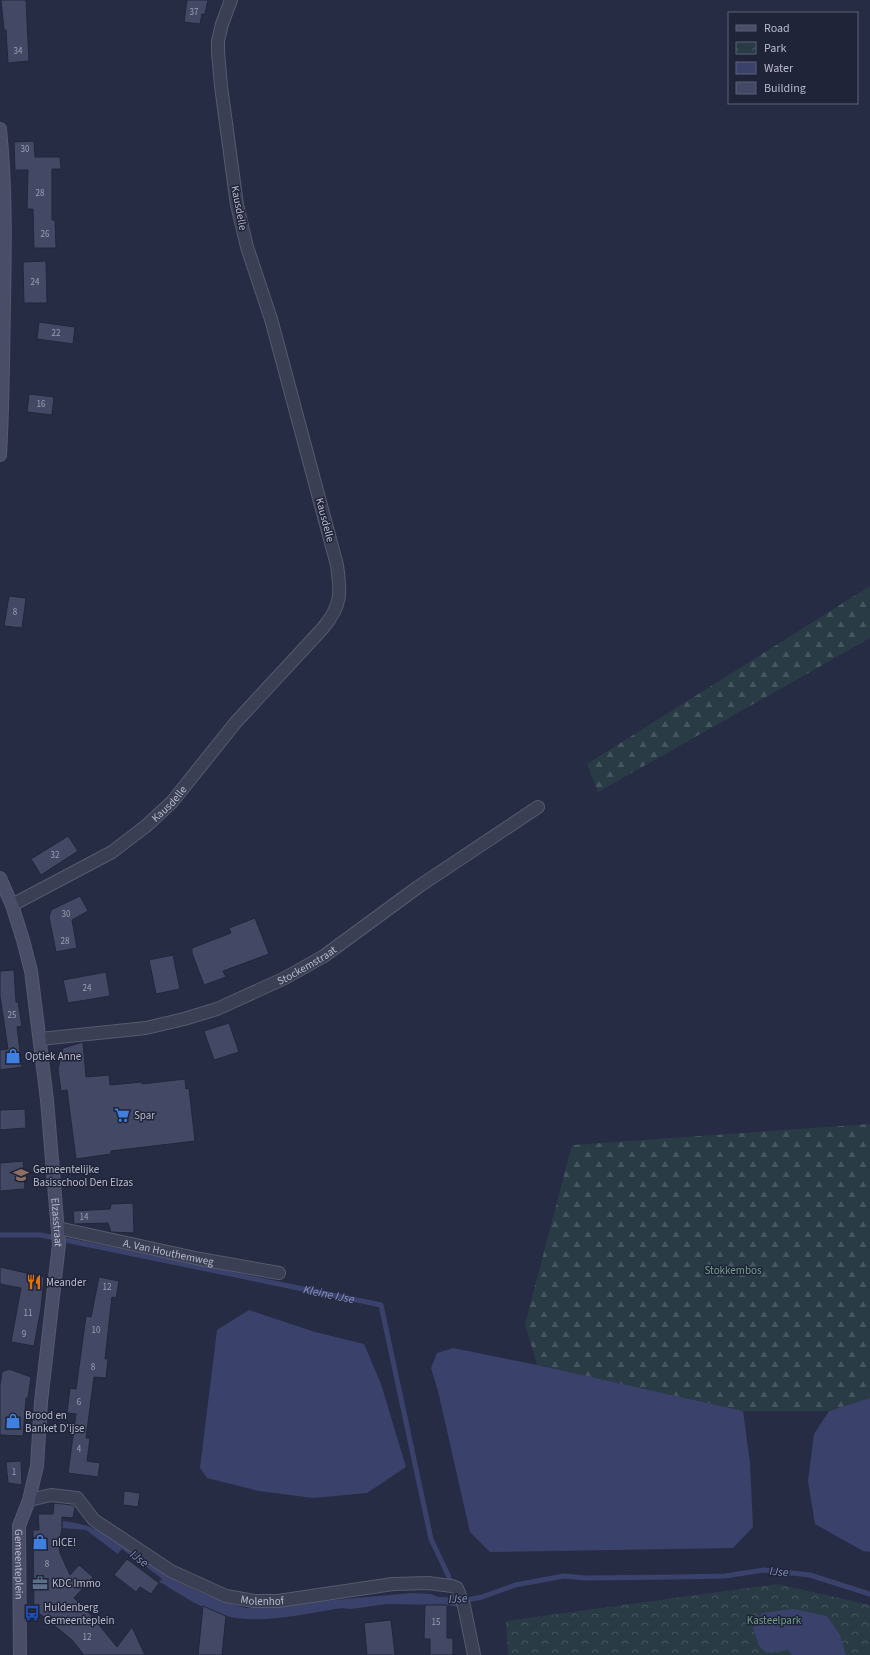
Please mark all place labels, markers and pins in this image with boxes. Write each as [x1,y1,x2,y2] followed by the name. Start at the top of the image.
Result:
[4,1047,22,1065] shop icon: Optiek Anne
[25,1049,82,1064] place label: Optiek Anne
[113,1106,131,1124] supermarket icon: Spar
[134,1108,155,1123] place label: Spar
[33,1162,133,1190] place label: Gemeentelijke Basisschool Den Elzas
[12,1166,30,1184] school or university icon: Gemeentelijke Basisschool Den Elzas
[25,1273,43,1291] restaurant icon: Meander
[46,1275,86,1290] place label: Meander
[25,1408,85,1436] place label: Brood en Banket D'ijse
[4,1412,22,1430] shop icon: Brood en Banket D'ijse
[31,1533,49,1551] shop icon: nICE!
[52,1535,76,1550] place label: nICE!
[31,1574,49,1592] office icon: KDC Immo
[52,1576,101,1591] place label: KDC Immo
[44,1600,114,1628] place label: Huldenberg Gemeenteplein
[23,1604,41,1622] bus stop icon: Huldenberg Gemeenteplein

